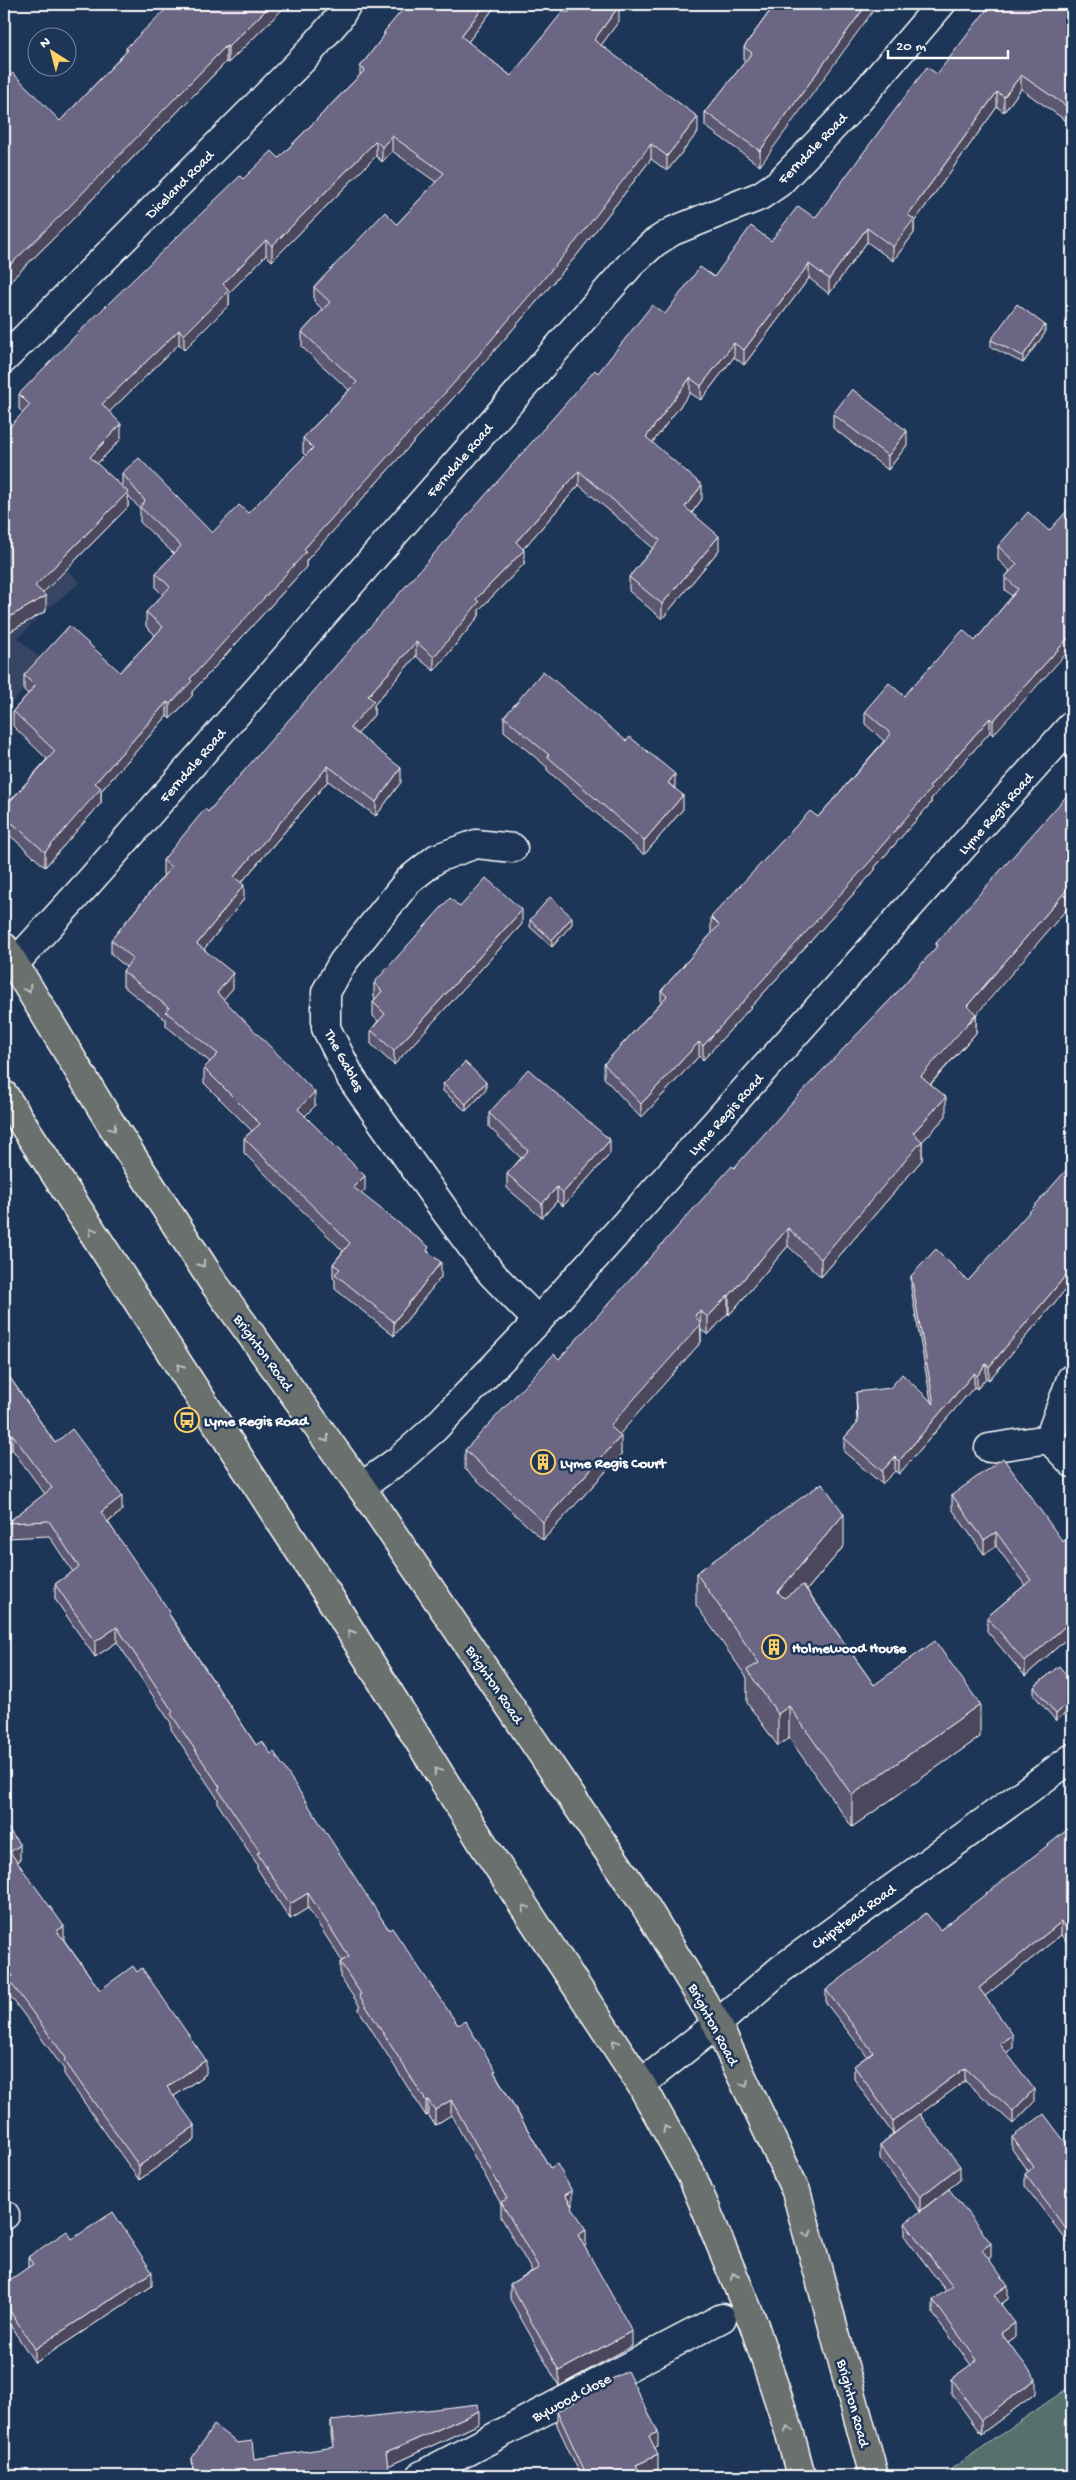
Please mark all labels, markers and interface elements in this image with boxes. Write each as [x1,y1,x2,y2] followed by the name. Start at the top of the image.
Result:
[28,28,78,78] north arrow
[888,28,1008,60] scale bar
[37,34,55,53] text: N
[896,38,926,56] text: 20 m
[774,109,853,190] street label: Ferndale Road
[142,146,219,224] street label: Diceland Road
[423,420,498,503] street label: Ferndale Road
[156,725,231,808] street label: Ferndale Road
[955,769,1039,859] street label: Lyme Regis Road
[22,984,32,993] one-way arrow
[319,1026,367,1095] street label: The Gables
[685,1070,769,1160] street label: Lyme Regis Road
[107,1122,117,1131] one-way arrow
[89,1227,98,1237] one-way arrow
[195,1259,205,1268] one-way arrow
[228,1311,297,1396] street label: Brighton Road
[177,1364,187,1373] one-way arrow
[174,1407,200,1433] bus stop icon: Lyme Regis Road
[204,1413,310,1431] place label: Lyme Regis Road
[321,1433,329,1442] one-way arrow
[530,1449,556,1475] building icon: Lyme Regis Court
[560,1455,668,1473] place label: Lyme Regis Court
[348,1630,358,1639] one-way arrow
[761,1634,787,1660] building icon: Holmewood House
[792,1640,907,1658] place label: Holmewood House
[460,1642,527,1729] street label: Brighton Road
[434,1768,444,1777] one-way arrow
[809,1880,901,1954] street label: Chipstead Road
[522,1904,531,1914] one-way arrow
[683,1980,742,2070] street label: Brighton Road
[611,2040,621,2049] one-way arrow
[739,2079,750,2088] one-way arrow
[662,2125,672,2134] one-way arrow
[802,2229,812,2237] one-way arrow
[729,2272,740,2281] one-way arrow
[831,2357,873,2451] street label: Brighton Road
[528,2370,615,2428] street label: Bywood Close
[784,2425,794,2434] one-way arrow

